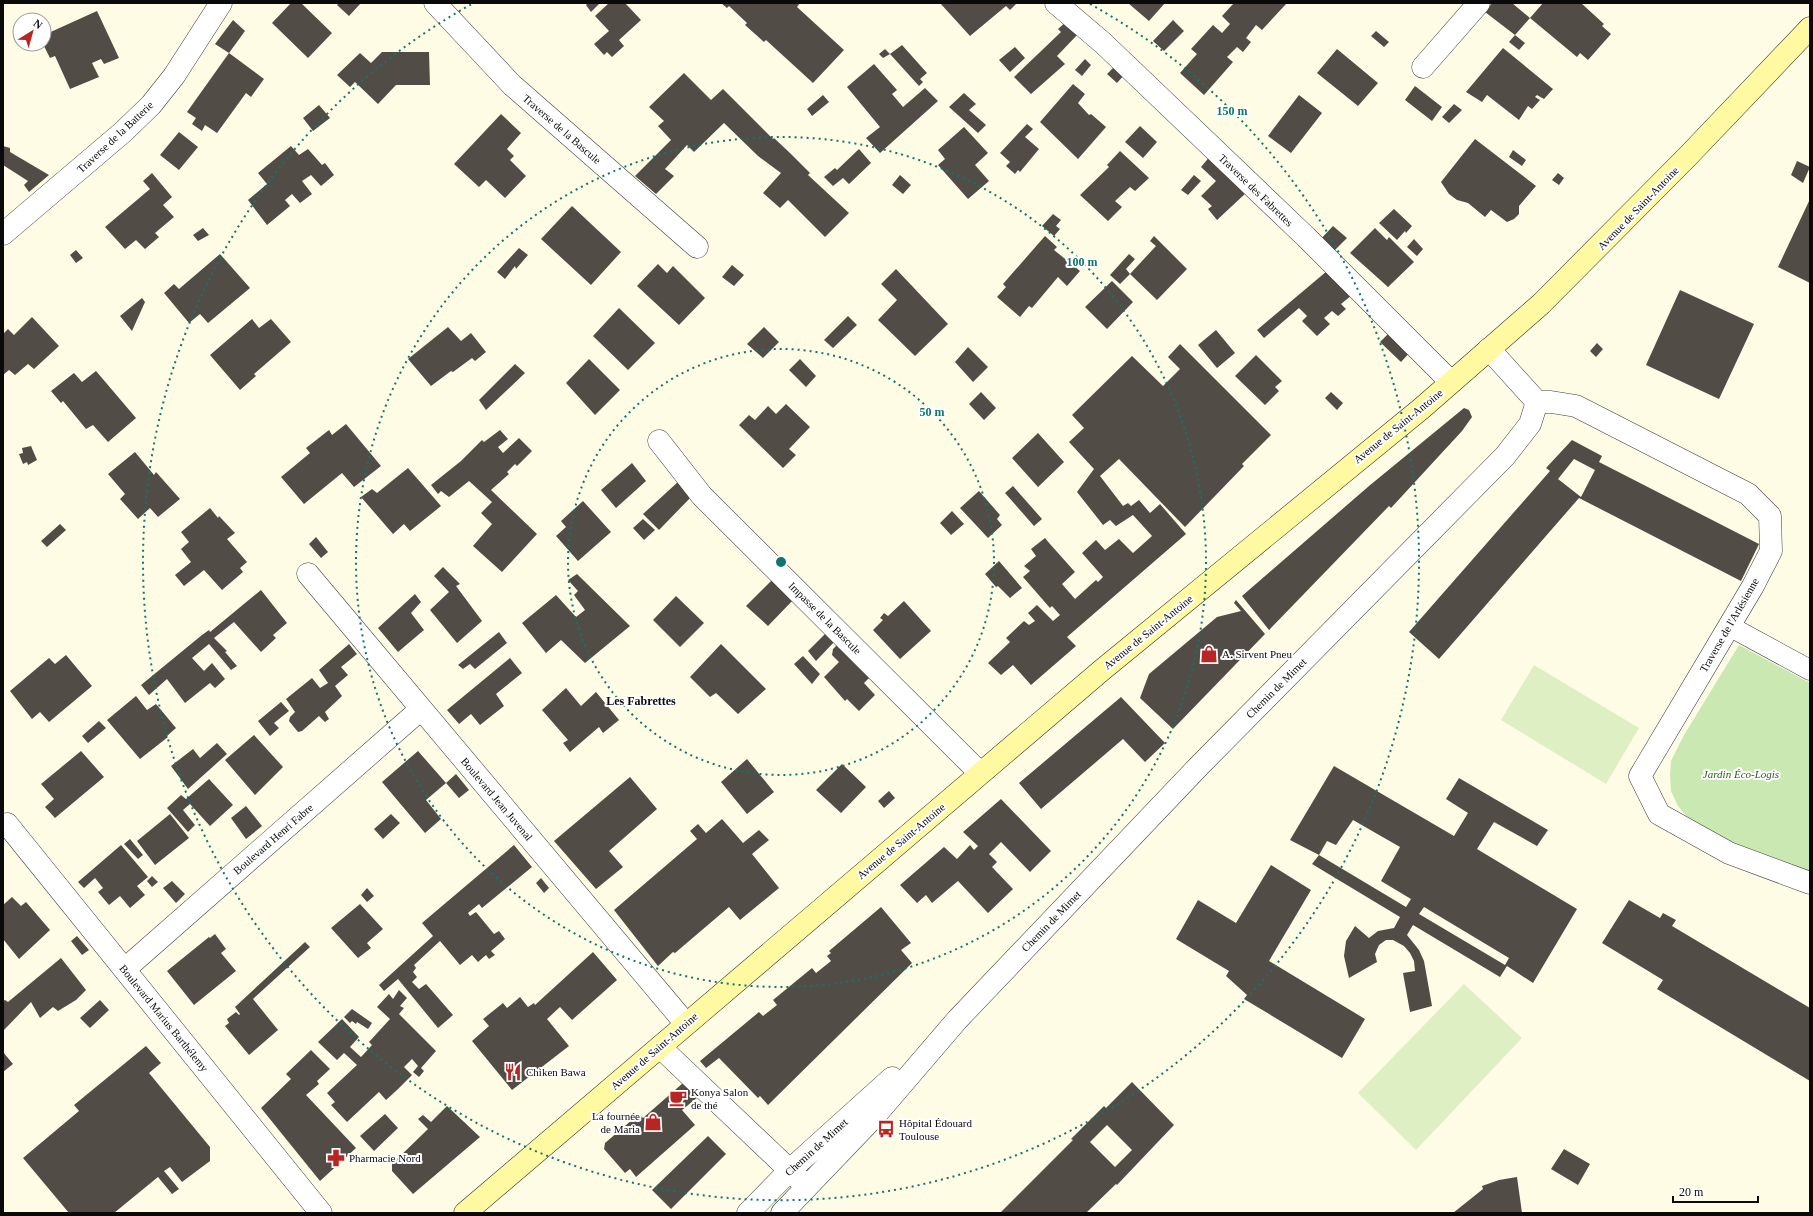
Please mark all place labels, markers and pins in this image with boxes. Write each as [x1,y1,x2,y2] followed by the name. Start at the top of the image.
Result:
[774,555,788,569] centre of rings
[1199,644,1219,664] shop icon: A. Sirvent Pneu
[1222,648,1292,660] place label: A. Sirvent Pneu
[503,1062,523,1082] restaurant icon: Chiken Bawa
[526,1066,586,1078] place label: Chiken Bawa
[691,1086,749,1111] place label: Konya Salon de thé
[668,1088,688,1108] cafe icon: Konya Salon de thé
[592,1110,640,1135] place label: La fournée de Maria
[643,1112,663,1132] shop icon: La fournée de Maria
[899,1117,973,1142] place label: Hôpital Édouard Toulouse
[876,1119,896,1139] bus stop icon: Hôpital Édouard Toulouse
[326,1148,346,1168] pharmacy icon: Pharmacie Nord
[349,1152,421,1164] place label: Pharmacie Nord

